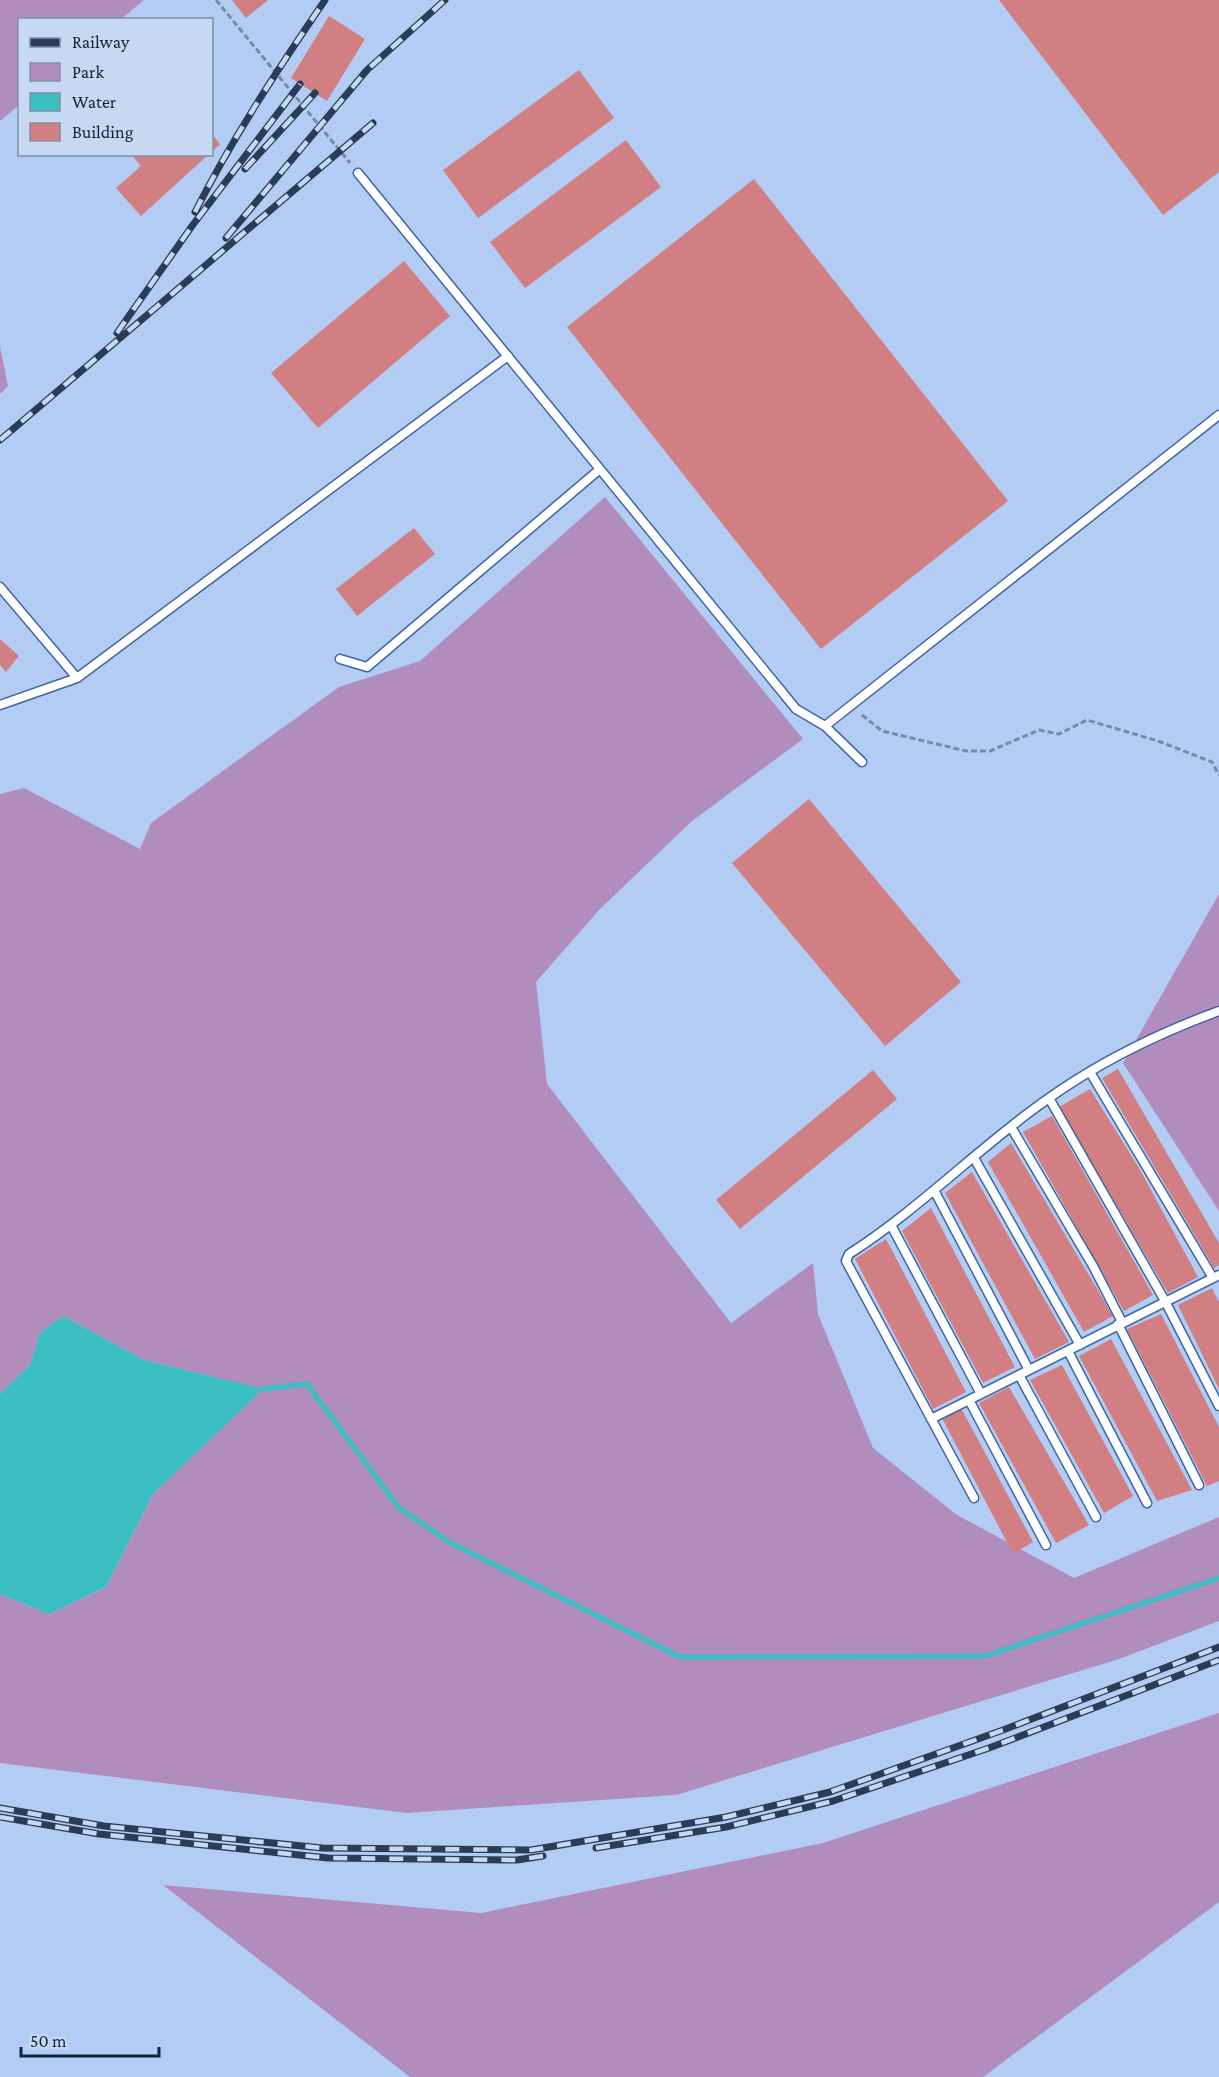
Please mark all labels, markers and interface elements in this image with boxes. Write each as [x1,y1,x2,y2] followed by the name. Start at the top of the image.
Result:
[18,18,213,156] legend
[72,32,130,52] text: Railway
[72,62,104,82] text: Park
[72,92,117,112] text: Water
[72,122,134,142] text: Building
[21,2020,159,2058] scale bar
[30,2031,67,2051] text: 50 m

